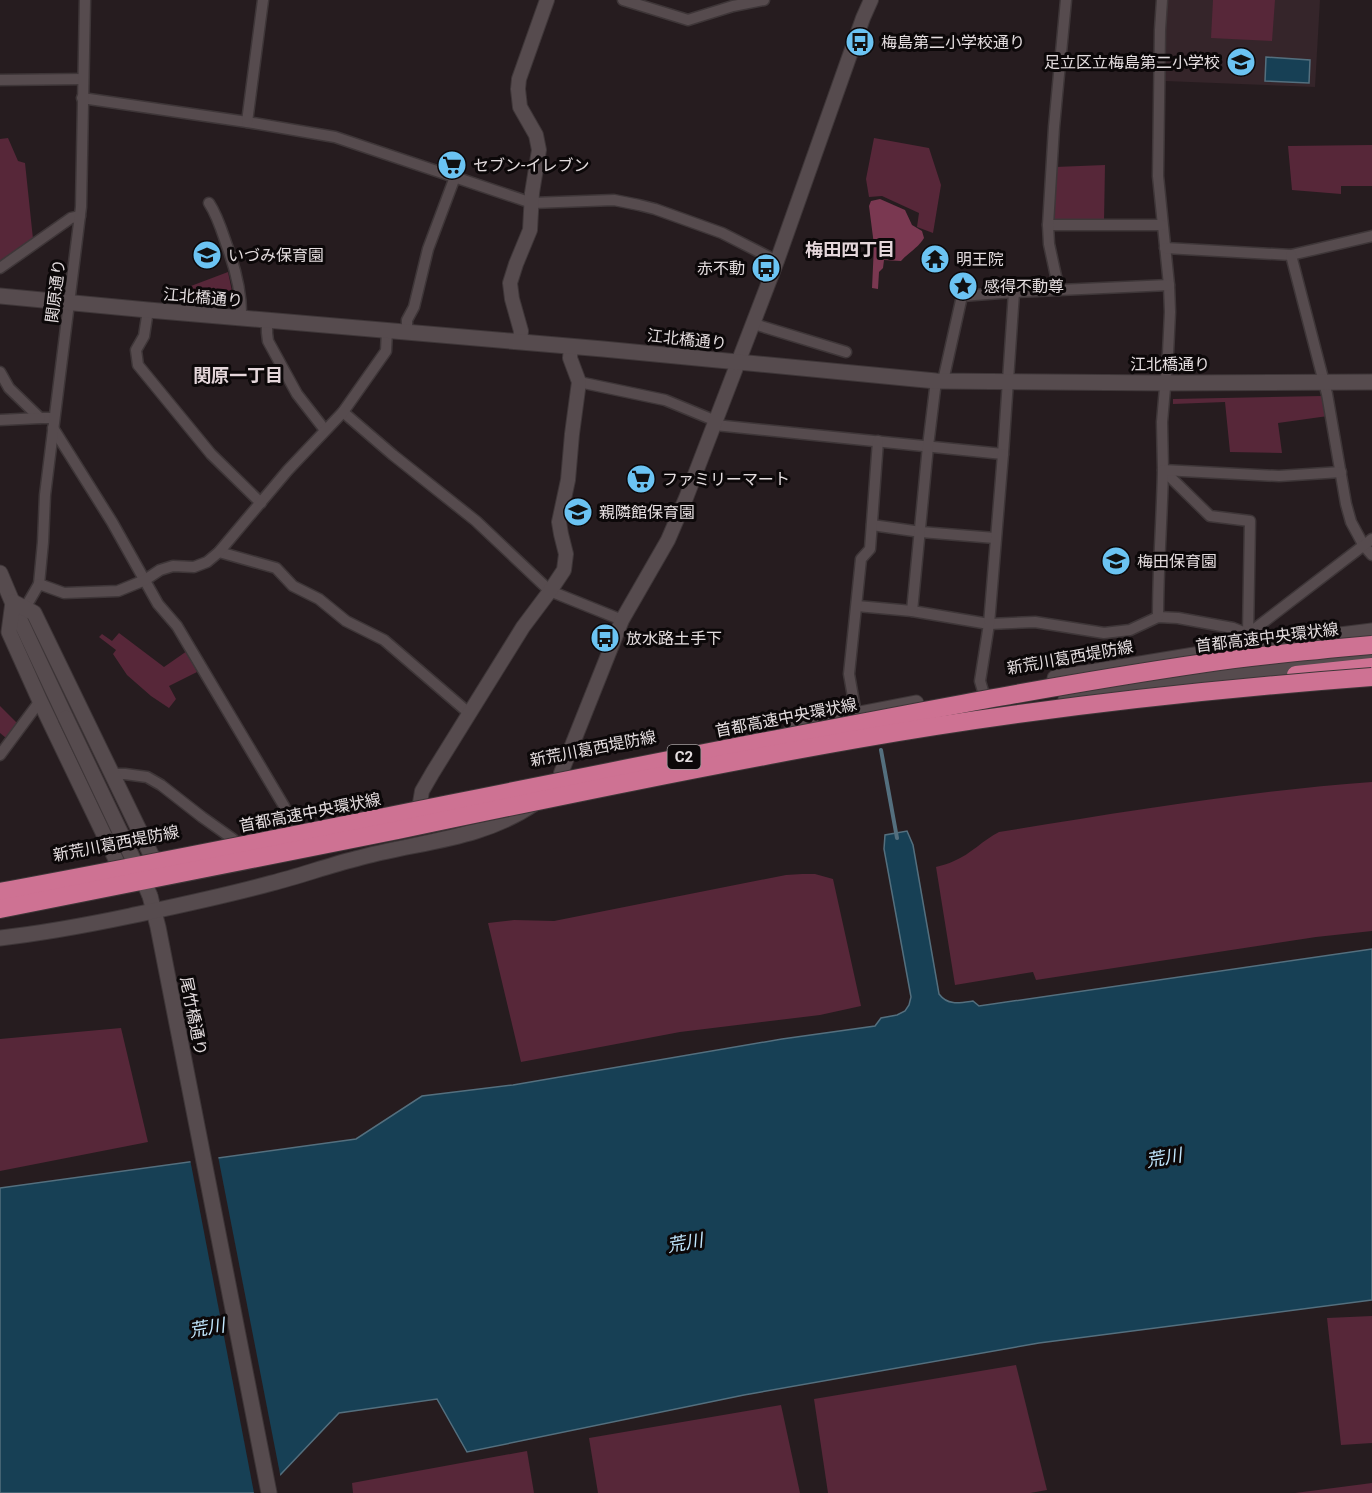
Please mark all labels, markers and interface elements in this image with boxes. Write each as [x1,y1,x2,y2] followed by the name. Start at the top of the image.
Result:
[844,26,876,58] bus stop icon: 梅島第二小学校通り
[881,33,1025,52] place label: 梅島第二小学校通り
[1225,46,1257,78] school or university icon: 足立区立梅島第二小学校
[1044,53,1220,72] place label: 足立区立梅島第二小学校
[436,149,468,181] supermarket icon: セブン-イレブン
[473,156,589,175] place label: セブン-イレブン
[191,239,223,271] school or university icon: いづみ保育園
[805,239,895,260] district label: 梅田四丁目
[919,243,951,275] temple icon: 明王院
[228,246,324,265] place label: いづみ保育園
[956,250,1004,269] place label: 明王院
[750,252,782,284] bus stop icon: 赤不動
[42,258,69,324] street label: 関原通り
[697,259,745,278] place label: 赤不動
[947,270,979,302] place icon: 感得不動尊
[984,277,1064,296] place label: 感得不動尊
[162,285,244,310] street label: 江北橋通り
[646,326,728,353] street label: 江北橋通り
[1130,355,1210,374] street label: 江北橋通り
[193,365,283,386] district label: 関原一丁目
[625,463,657,495] supermarket icon: ファミリーマート
[662,470,790,489] place label: ファミリーマート
[562,496,594,528] school or university icon: 親隣館保育園
[599,503,695,522] place label: 親隣館保育園
[1100,545,1132,577] school or university icon: 梅田保育園
[1137,552,1217,571] place label: 梅田保育園
[1194,619,1340,656] street label: 首都高速中央環状線
[589,622,621,654] bus stop icon: 放水路土手下
[626,629,722,648] place label: 放水路土手下
[1005,637,1135,678] street label: 新荒川葛西堤防線
[714,694,859,741] street label: 首都高速中央環状線
[528,727,658,770] street label: 新荒川葛西堤防線
[668,745,700,769] road number: C2
[238,789,383,836] street label: 首都高速中央環状線
[51,822,181,865] street label: 新荒川葛西堤防線
[177,975,210,1057] street label: 尾竹橋通り
[1144,1144,1185,1171] water label: 荒川
[665,1229,706,1256] water label: 荒川
[187,1314,228,1341] water label: 荒川

